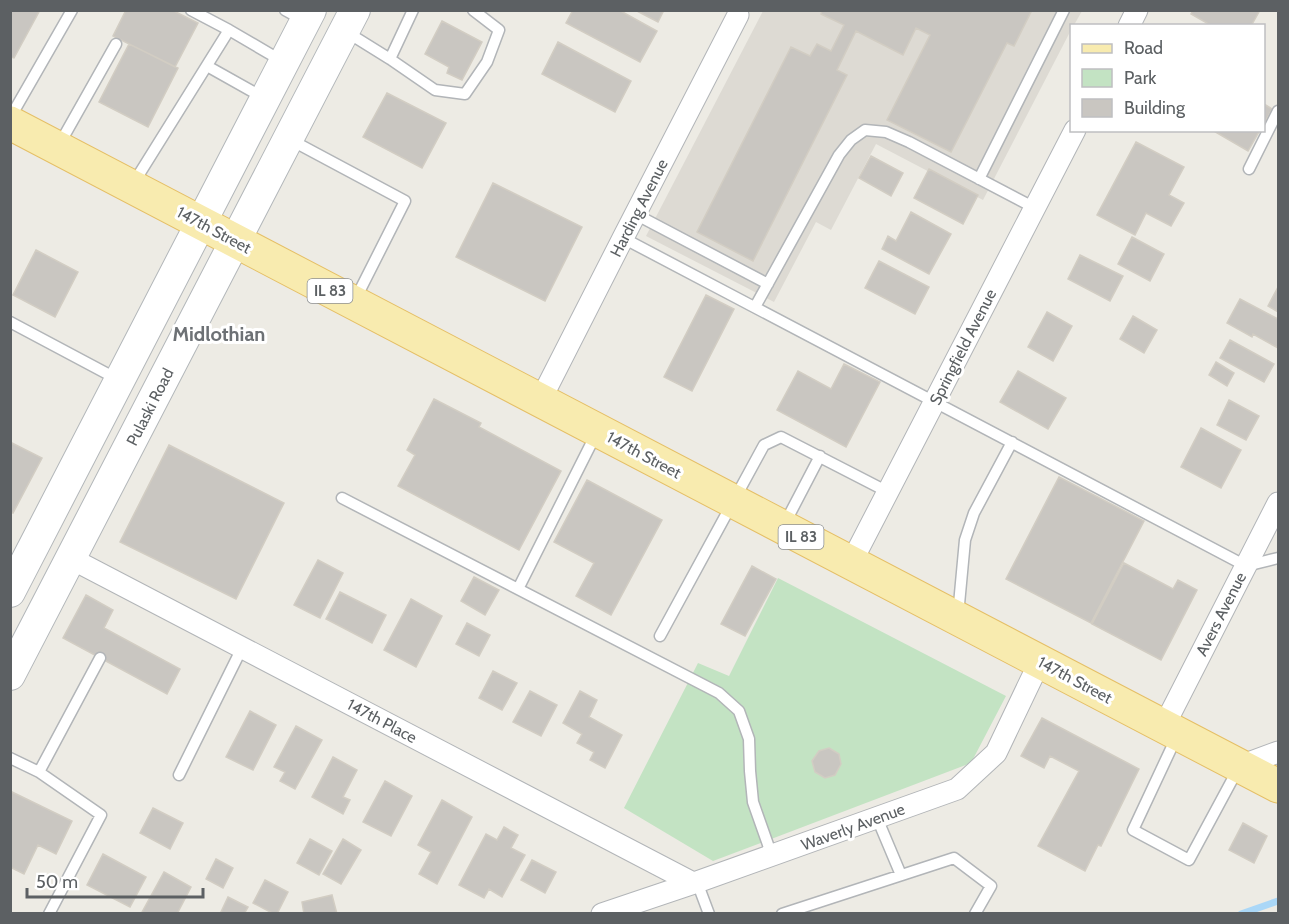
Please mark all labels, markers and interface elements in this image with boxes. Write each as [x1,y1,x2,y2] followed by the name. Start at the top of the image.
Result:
[1070,24,1265,132] legend
[1124,37,1163,59] text: Road
[1124,67,1157,89] text: Park
[1124,97,1186,119] text: Building
[606,156,672,260] street label: Harding Avenue
[174,203,255,258] street label: 147th Street
[308,279,352,303] road number: IL 83
[926,286,1000,408] street label: Springfield Avenue
[173,322,265,346] district label: Midlothian
[122,365,178,449] street label: Pulaski Road
[604,428,685,483] street label: 147th Street
[778,525,824,549] road number: IL 83
[1192,569,1250,659] street label: Avers Avenue
[1035,653,1116,708] street label: 147th Street
[344,695,420,747] street label: 147th Place
[799,799,907,855] street label: Waverly Avenue
[27,861,202,899] scale bar
[36,871,78,893] text: 50 m

